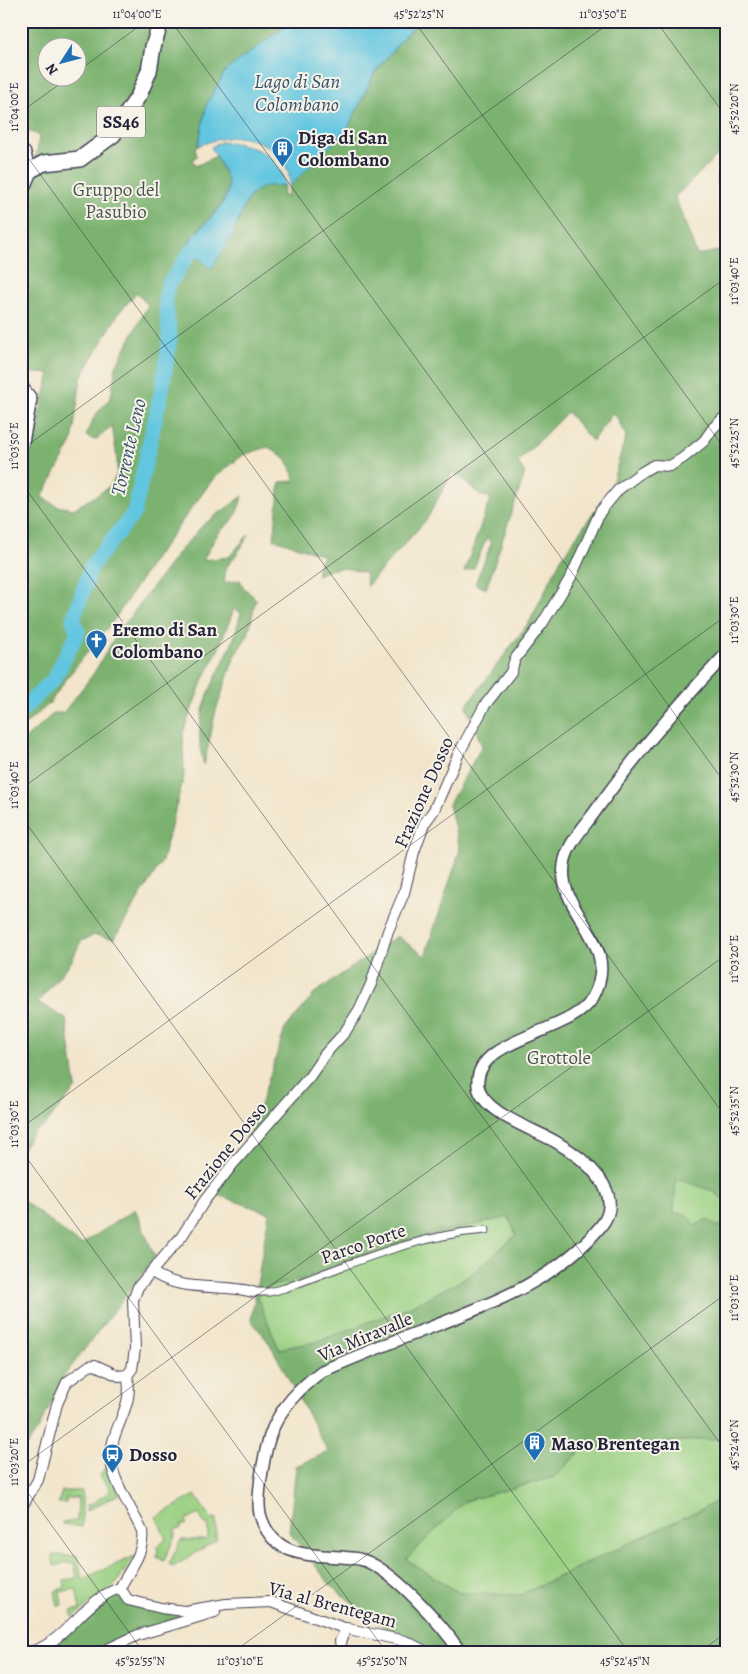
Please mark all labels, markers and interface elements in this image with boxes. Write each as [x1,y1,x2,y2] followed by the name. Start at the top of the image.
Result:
[112,6,162,22] text: 11°04'00"E
[394,6,444,22] text: 45°52'25"N
[579,6,627,22] text: 11°03'50"E
[38,38,88,88] north arrow
[41,60,63,79] text: N
[254,68,340,118] water label: Lago di San Colombano
[6,82,22,132] text: 11°04'00"E
[726,83,742,135] text: 45°52'20"N
[97,106,145,138] road number: SS46
[298,125,390,173] place label: Diga di San Colombano
[270,136,294,167] building icon: Diga di San Colombano
[73,177,160,225] park label: Gruppo del Pasubio
[726,257,742,305] text: 11°03'40"E
[104,396,153,498] water label: Torrente Leno
[726,418,742,468] text: 45°52'25"N
[6,422,22,470] text: 11°03'50"E
[726,596,742,644] text: 11°03'30"E
[112,617,218,665] place label: Eremo di San Colombano
[84,628,108,659] church icon: Eremo di San Colombano
[388,733,460,852] street label: Frazione Dosso
[726,751,742,802] text: 45°52'30"N
[6,761,22,809] text: 11°03'40"E
[726,935,742,983] text: 11°03'20"E
[527,1045,591,1071] park label: Grottole
[726,1086,742,1136] text: 45°52'35"N
[178,1096,273,1205] street label: Frazione Dosso
[6,1100,22,1148] text: 11°03'30"E
[317,1217,409,1271] street label: Parco Porte
[726,1275,742,1321] text: 11°03'10"E
[313,1305,417,1369] street label: Via Miravalle
[726,1419,742,1471] text: 45°52'40"N
[523,1431,547,1462] building icon: Maso Brentegan
[551,1431,680,1457] place label: Maso Brentegan
[6,1438,22,1486] text: 11°03'20"E
[101,1442,125,1473] bus stop icon: Dosso
[129,1442,177,1468] place label: Dosso
[265,1575,400,1635] street label: Via al Brentegam
[115,1653,165,1669] text: 45°52'55"N
[217,1653,263,1669] text: 11°03'10"E
[357,1653,408,1669] text: 45°52'50"N
[600,1653,650,1669] text: 45°52'45"N

